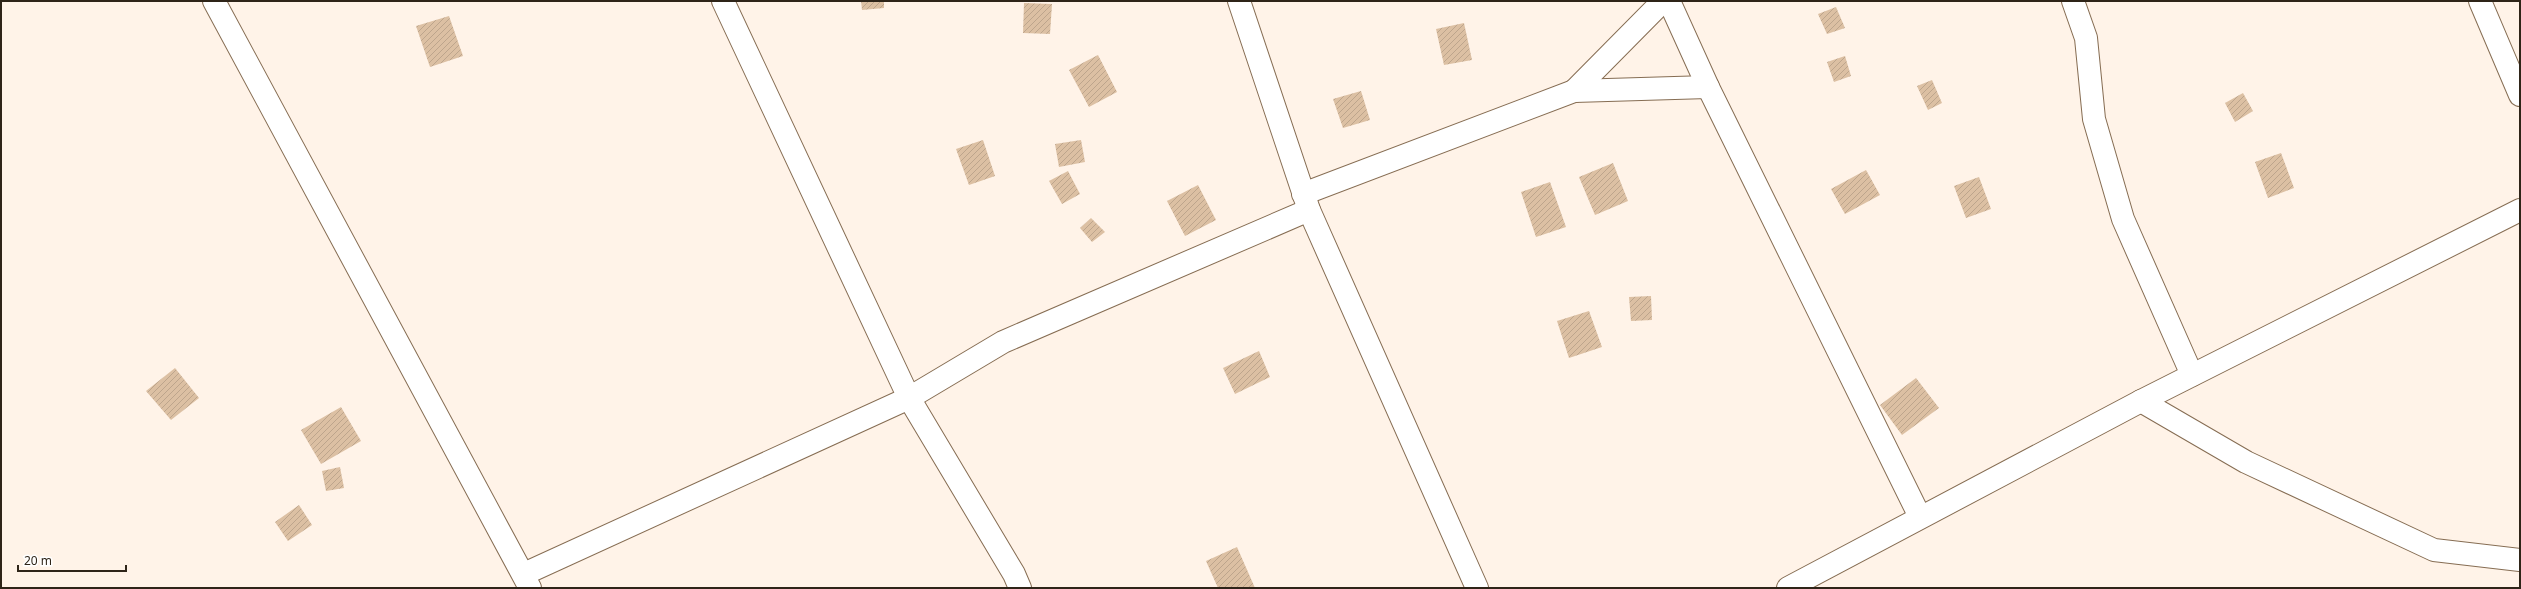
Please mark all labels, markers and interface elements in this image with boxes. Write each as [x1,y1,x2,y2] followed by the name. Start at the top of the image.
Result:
[18,547,126,573] scale bar
[24,552,52,569] text: 20 m

